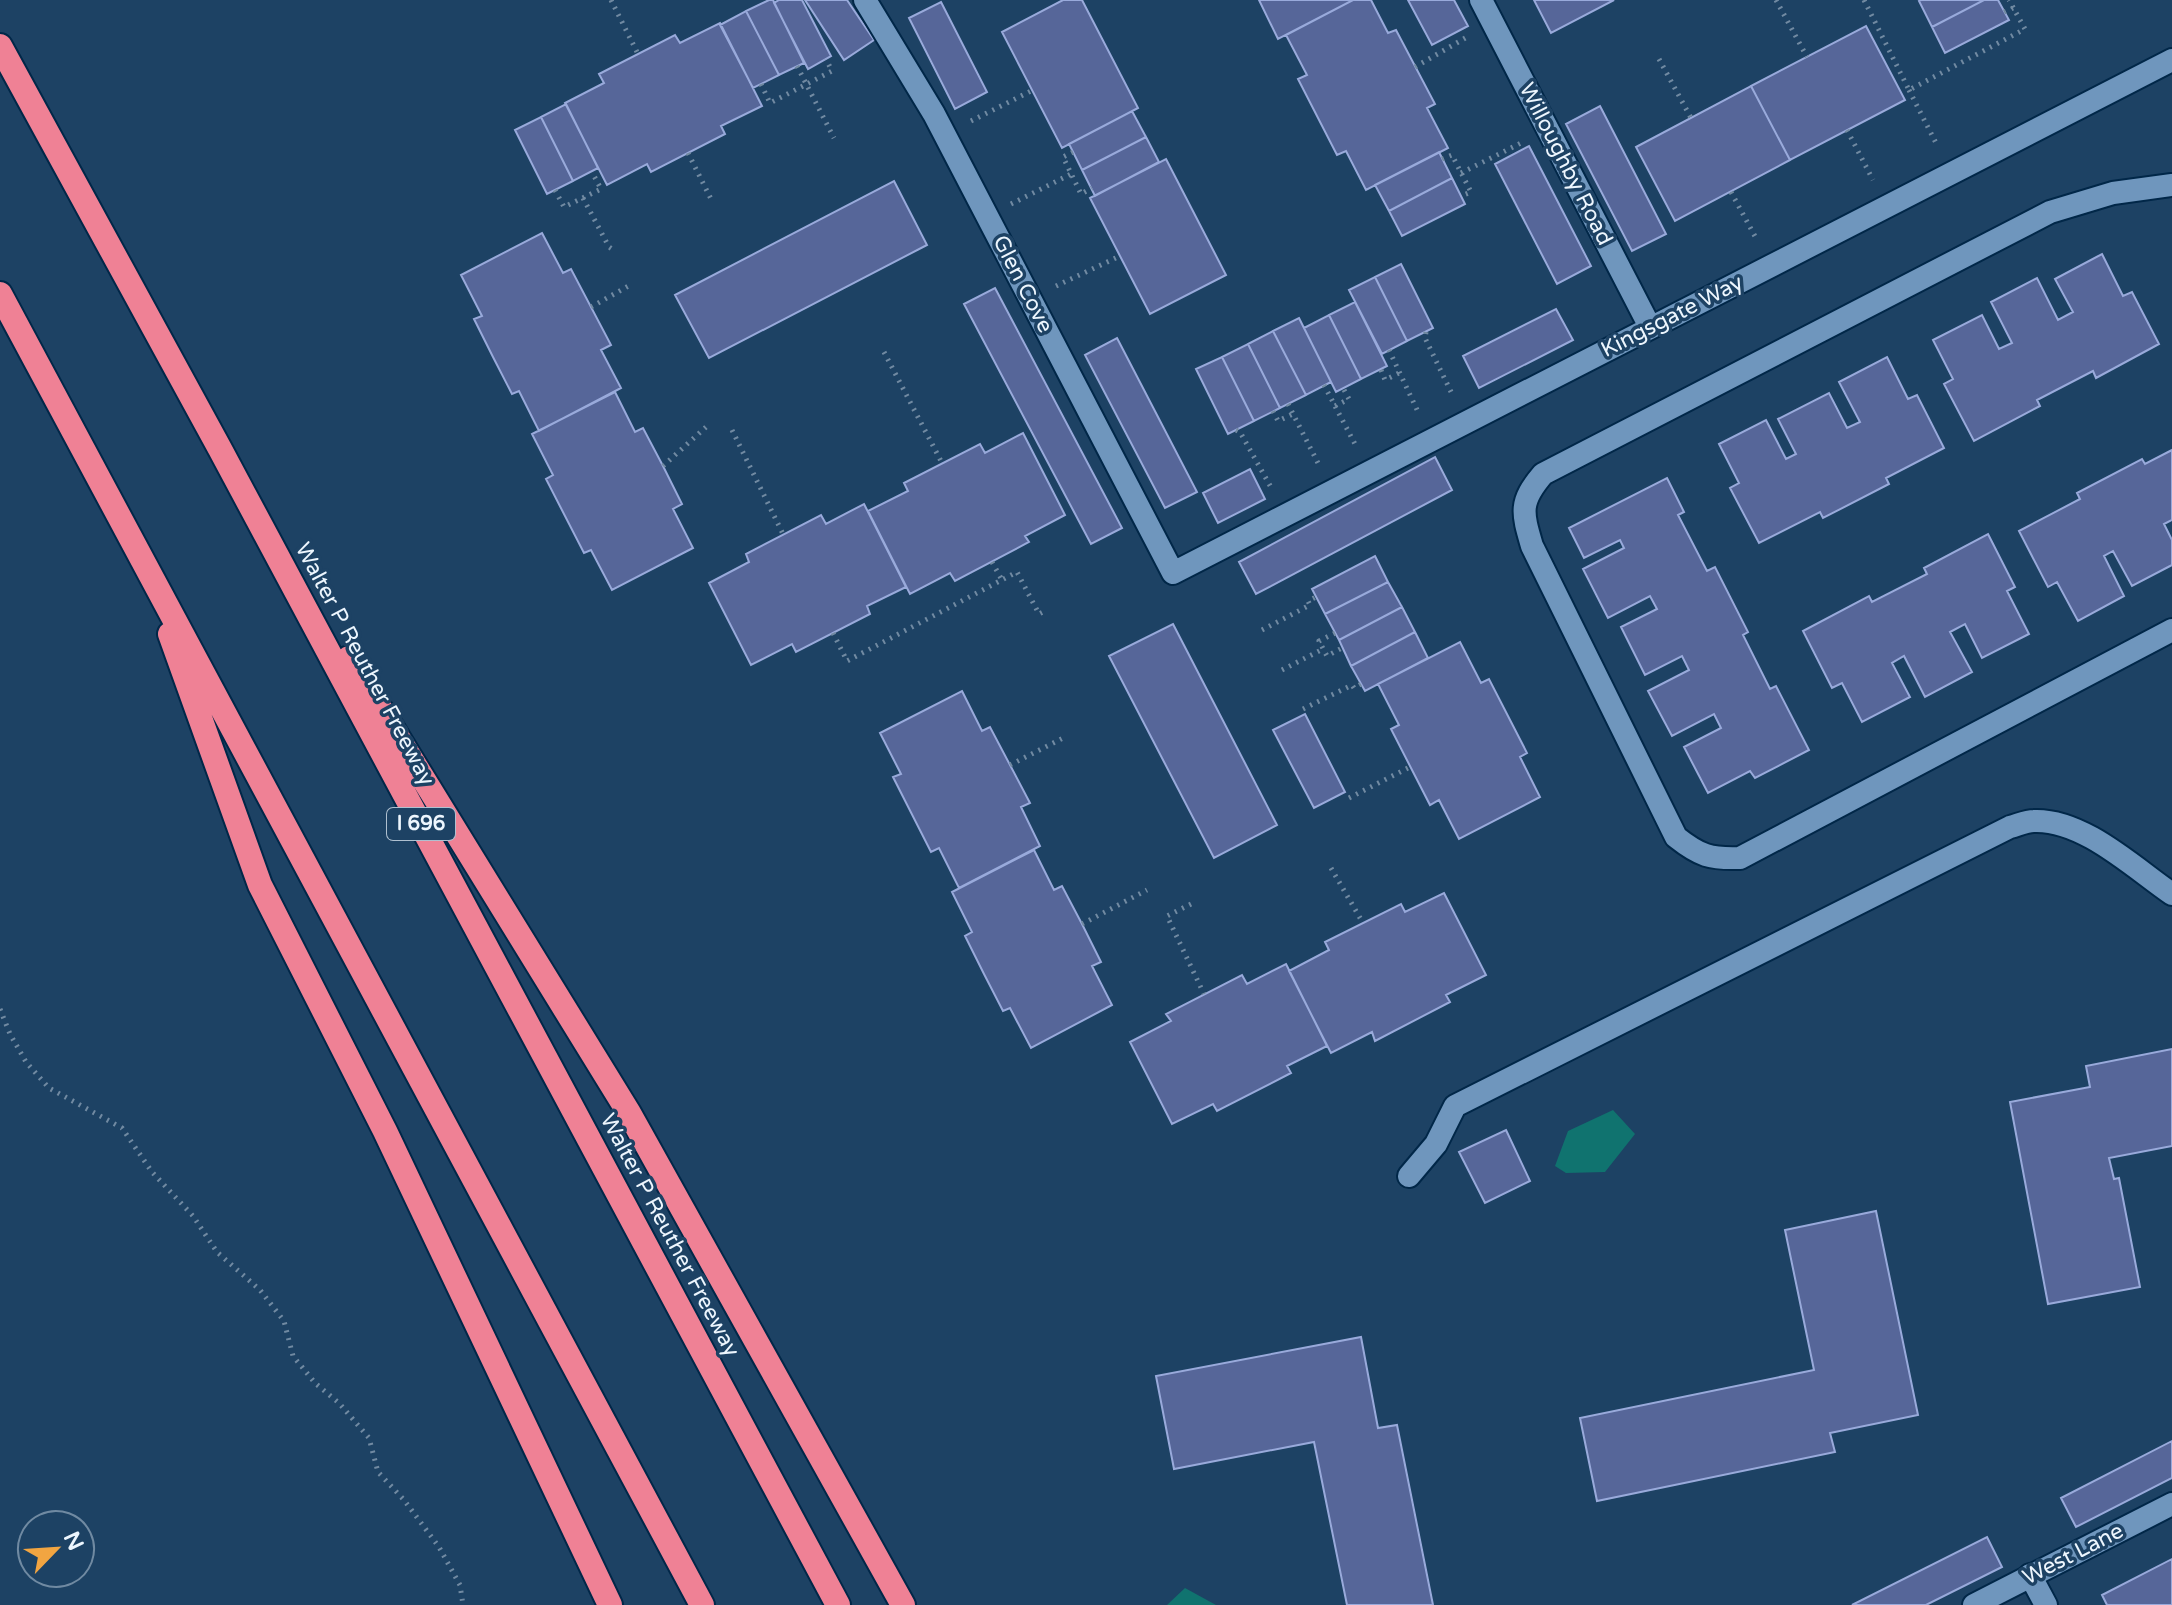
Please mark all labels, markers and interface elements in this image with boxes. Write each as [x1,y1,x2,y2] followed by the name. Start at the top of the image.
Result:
[1514,78,1618,250] street label: Willoughby Road
[987,231,1059,337] street label: Glen Cove
[1597,269,1747,363] street label: Kingsgate Way
[290,538,440,790] street label: Walter P Reuther Freeway
[387,808,455,840] road number: I 696
[595,1109,745,1361] street label: Walter P Reuther Freeway
[16,1509,96,1589] north arrow
[2018,1518,2128,1590] street label: West Lane
[58,1527,89,1554] text: N

